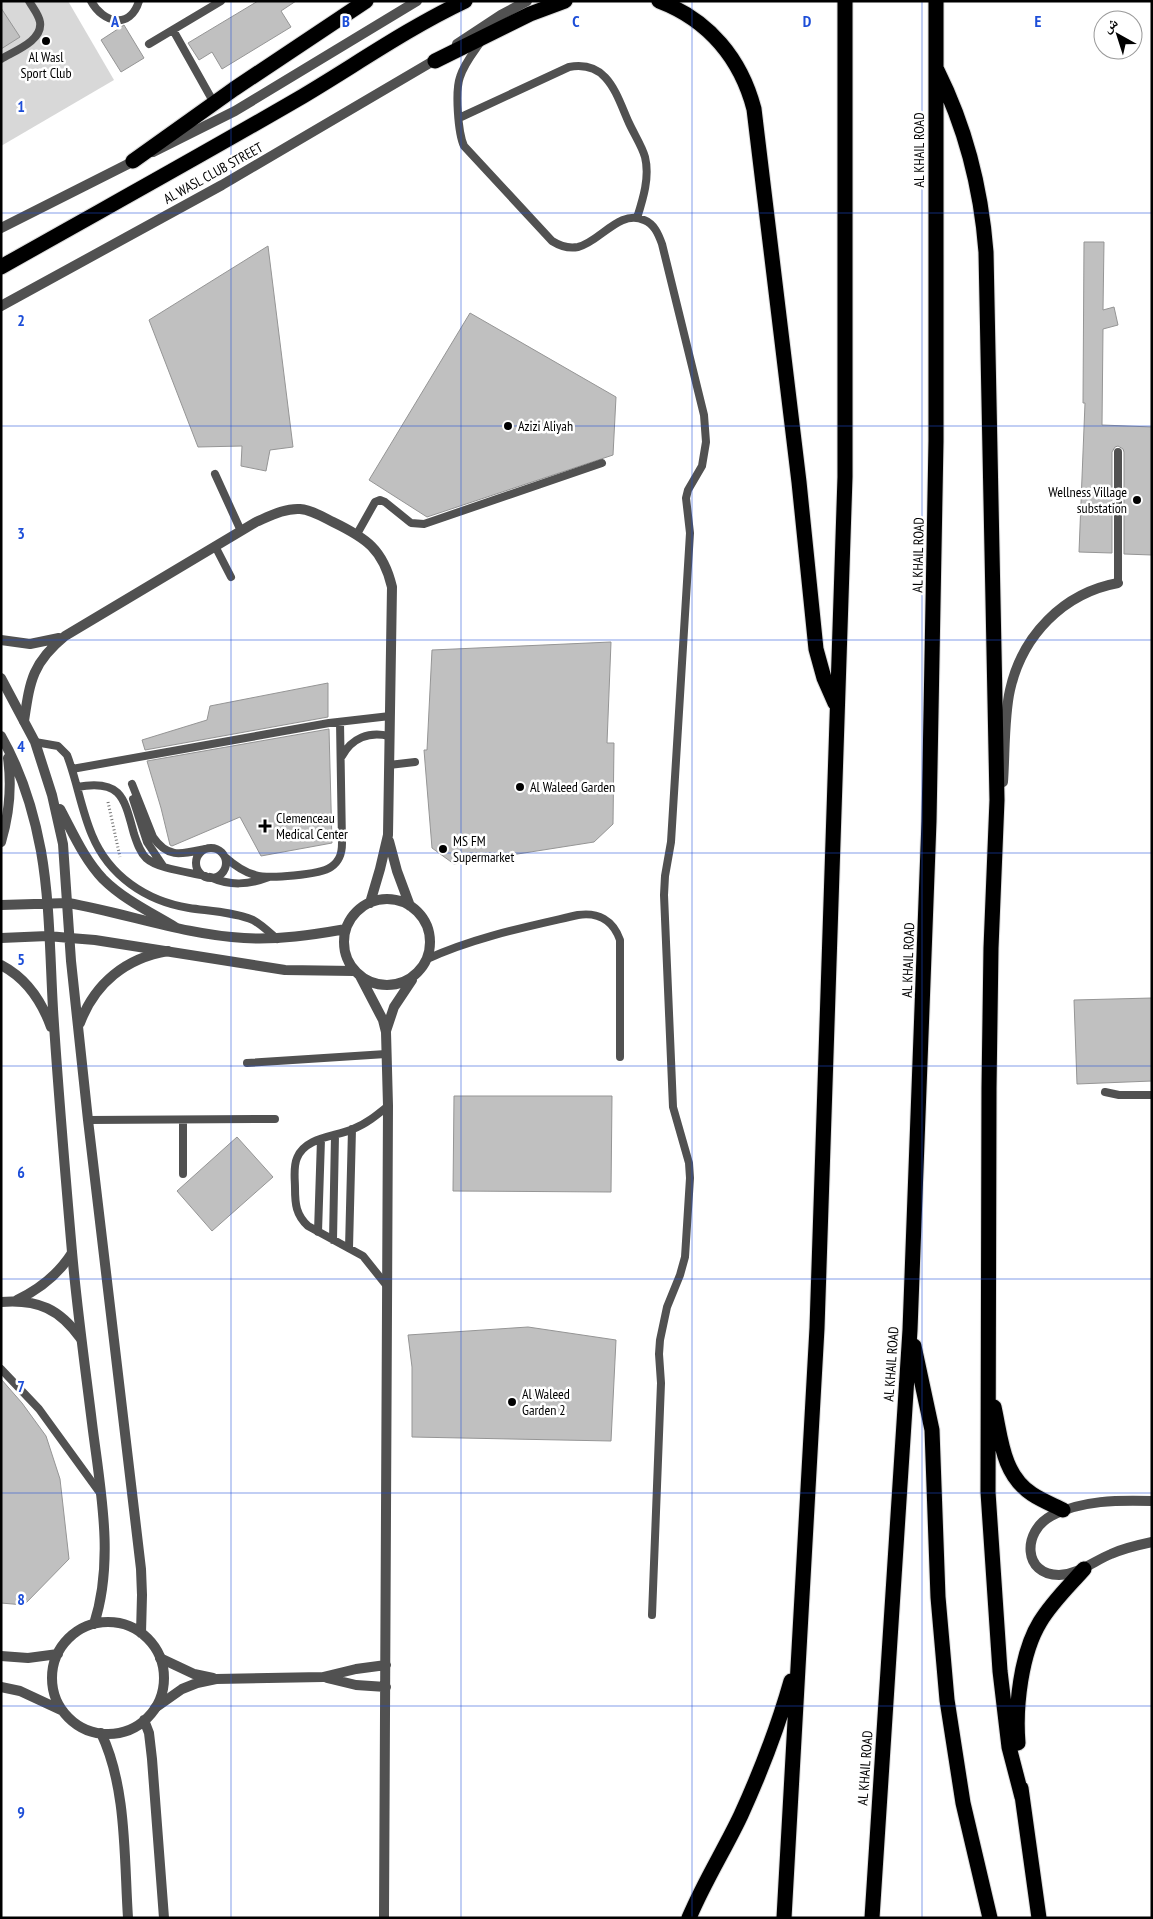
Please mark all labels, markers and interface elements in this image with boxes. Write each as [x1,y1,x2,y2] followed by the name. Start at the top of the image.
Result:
[1093,10,1143,60] north arrow
[110,11,120,31] text: A
[342,11,350,31] text: B
[572,11,580,31] text: C
[803,11,812,31] text: D
[1035,11,1042,31] text: E
[1098,13,1121,37] text: ش
[40,35,52,47] marker: Al Wasl Sport Club
[21,48,71,82] place label: Al Wasl Sport Club
[17,96,25,116] text: 1
[910,112,928,188] street label: AL KHAIL ROAD
[160,138,267,208] street label: AL WASL CLUB STREET
[17,310,25,330] text: 2
[518,417,573,435] place label: Azizi Aliyah
[502,420,514,432] marker: Azizi Aliyah
[1048,483,1127,517] place label: Wellness Village substation
[1131,494,1143,506] marker: Wellness Village substation
[908,517,928,593] street label: AL KHAIL ROAD
[17,523,25,543] text: 3
[17,736,25,756] text: 4
[530,778,615,796] place label: Al Waleed Garden
[514,781,526,793] marker: Al Waleed Garden
[276,809,348,843] place label: Clemenceau Medical Center
[258,819,272,833] marker: Clemenceau Medical Center
[453,832,514,866] place label: MS FM Supermarket
[437,843,449,855] marker: MS FM Supermarket
[898,922,918,998] street label: AL KHAIL ROAD
[17,949,25,969] text: 5
[17,1162,25,1182] text: 6
[879,1326,903,1402] street label: AL KHAIL ROAD
[17,1376,25,1396] text: 7
[522,1385,570,1419] place label: Al Waleed Garden 2
[506,1396,518,1408] marker: Al Waleed Garden 2
[17,1589,25,1609] text: 8
[853,1730,877,1806] street label: AL KHAIL ROAD
[17,1802,25,1822] text: 9

